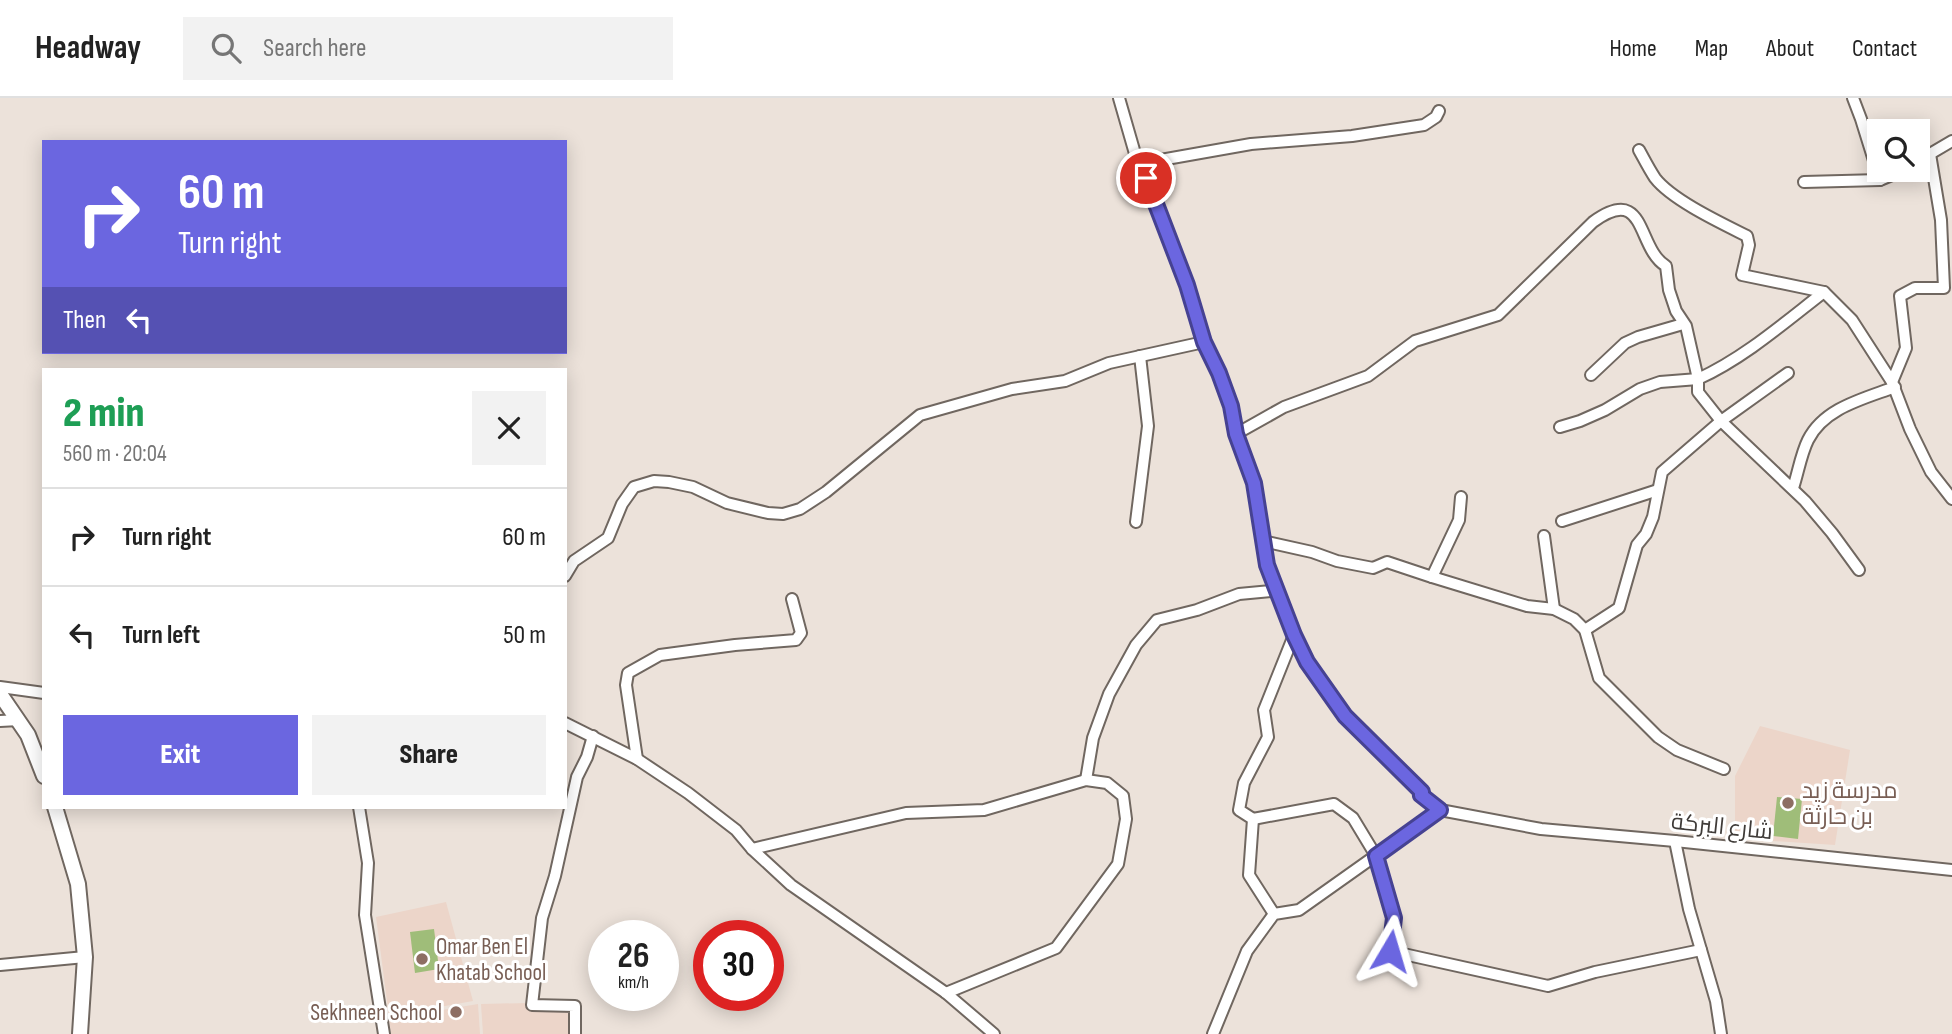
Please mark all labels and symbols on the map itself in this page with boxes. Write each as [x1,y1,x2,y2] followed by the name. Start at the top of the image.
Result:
[1116,148,1176,208] pin
[1802,777,1897,831] place label: مدرسة زيد بن حارثة
[1780,795,1796,811] marker: مدرسة زيد بن حارثة
[1670,808,1774,847] street label: شارع البركة
[1353,914,1427,988] position arrow
[693,920,784,1011] speed limit sign: 30
[436,933,546,987] place label: Omar Ben El Khatab School
[414,951,430,967] marker: Omar Ben El Khatab School
[310,999,442,1027] place label: Sekhneen School
[448,1004,464,1020] marker: Sekhneen School

